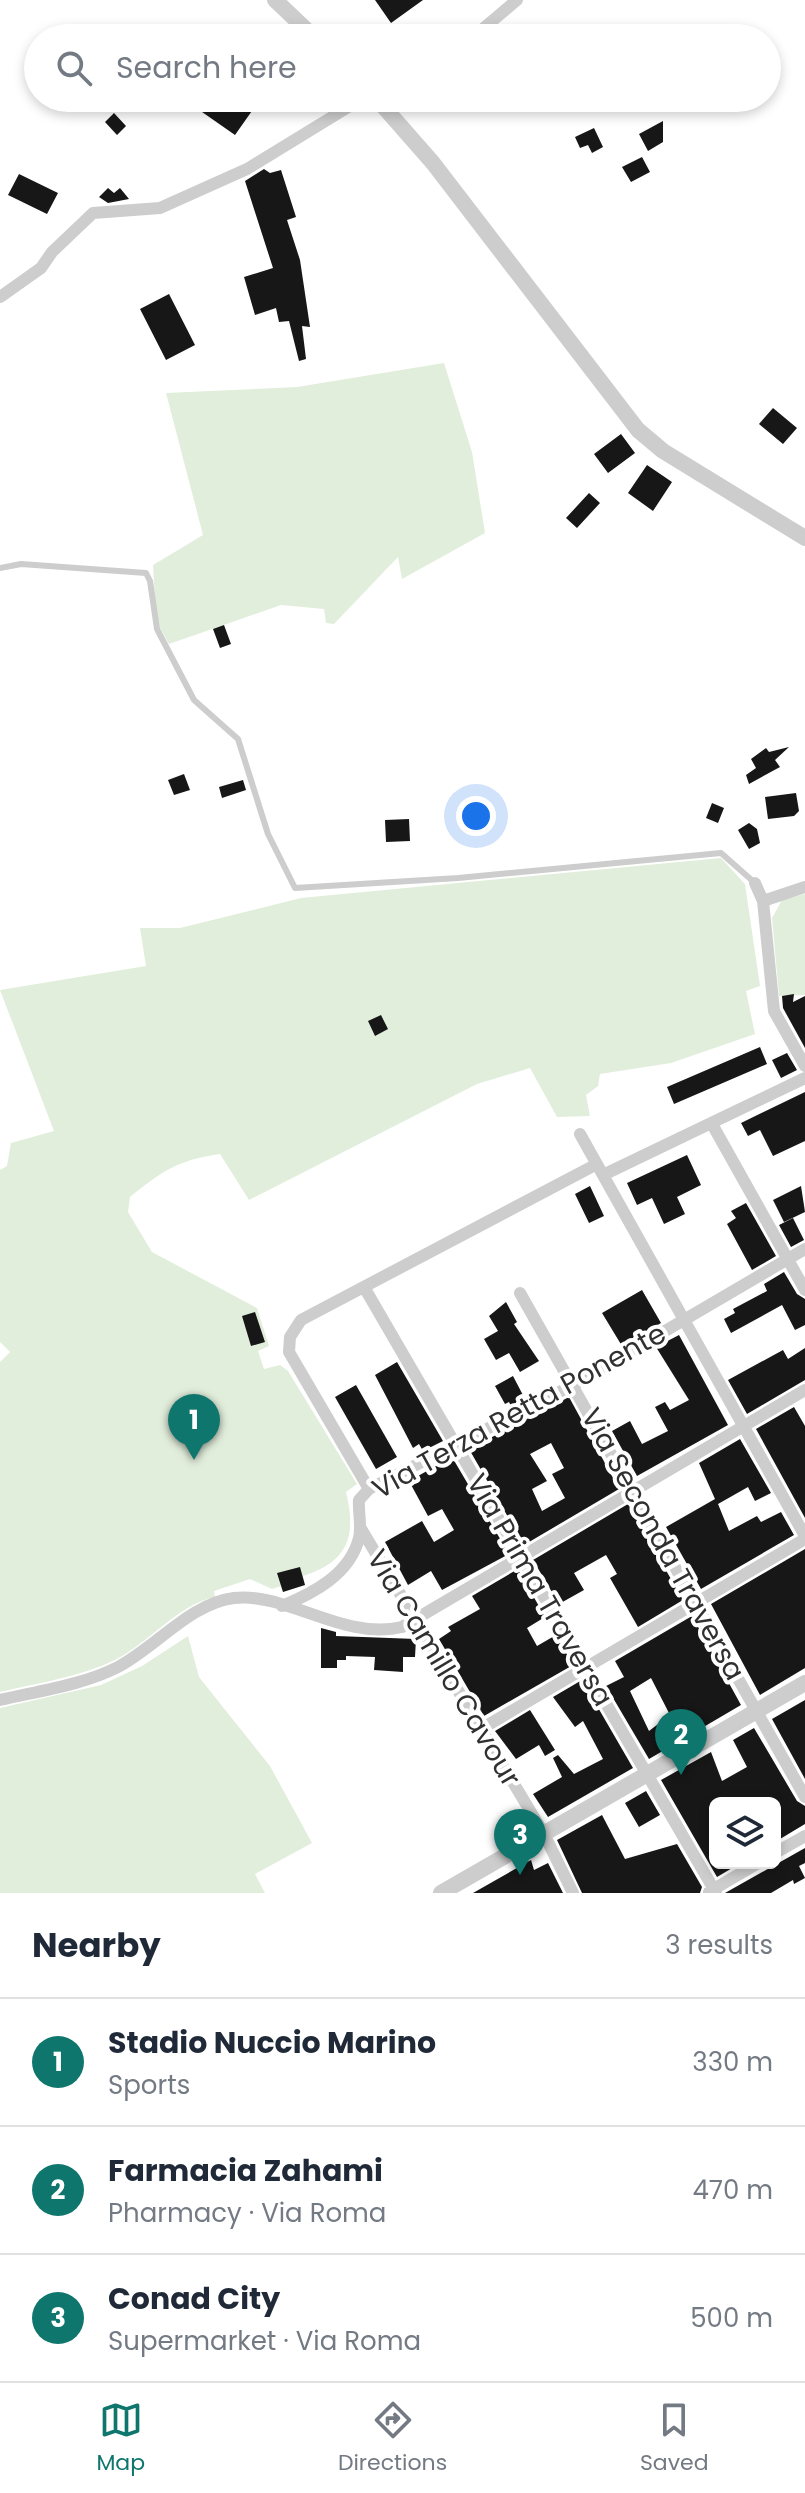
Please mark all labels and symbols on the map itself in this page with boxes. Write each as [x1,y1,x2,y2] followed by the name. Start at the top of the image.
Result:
[456,796,496,836] your location
[365,1314,673,1508] street label: Via Terza Retta Ponente
[168,1394,220,1460] pin: 1
[572,1401,754,1687] street label: Via Seconda Traversa
[457,1467,623,1713] street label: Via Prima Traversa
[358,1542,530,1794] street label: Via Camillo Cavour
[655,1709,707,1775] pin: 2
[494,1809,546,1875] pin: 3

